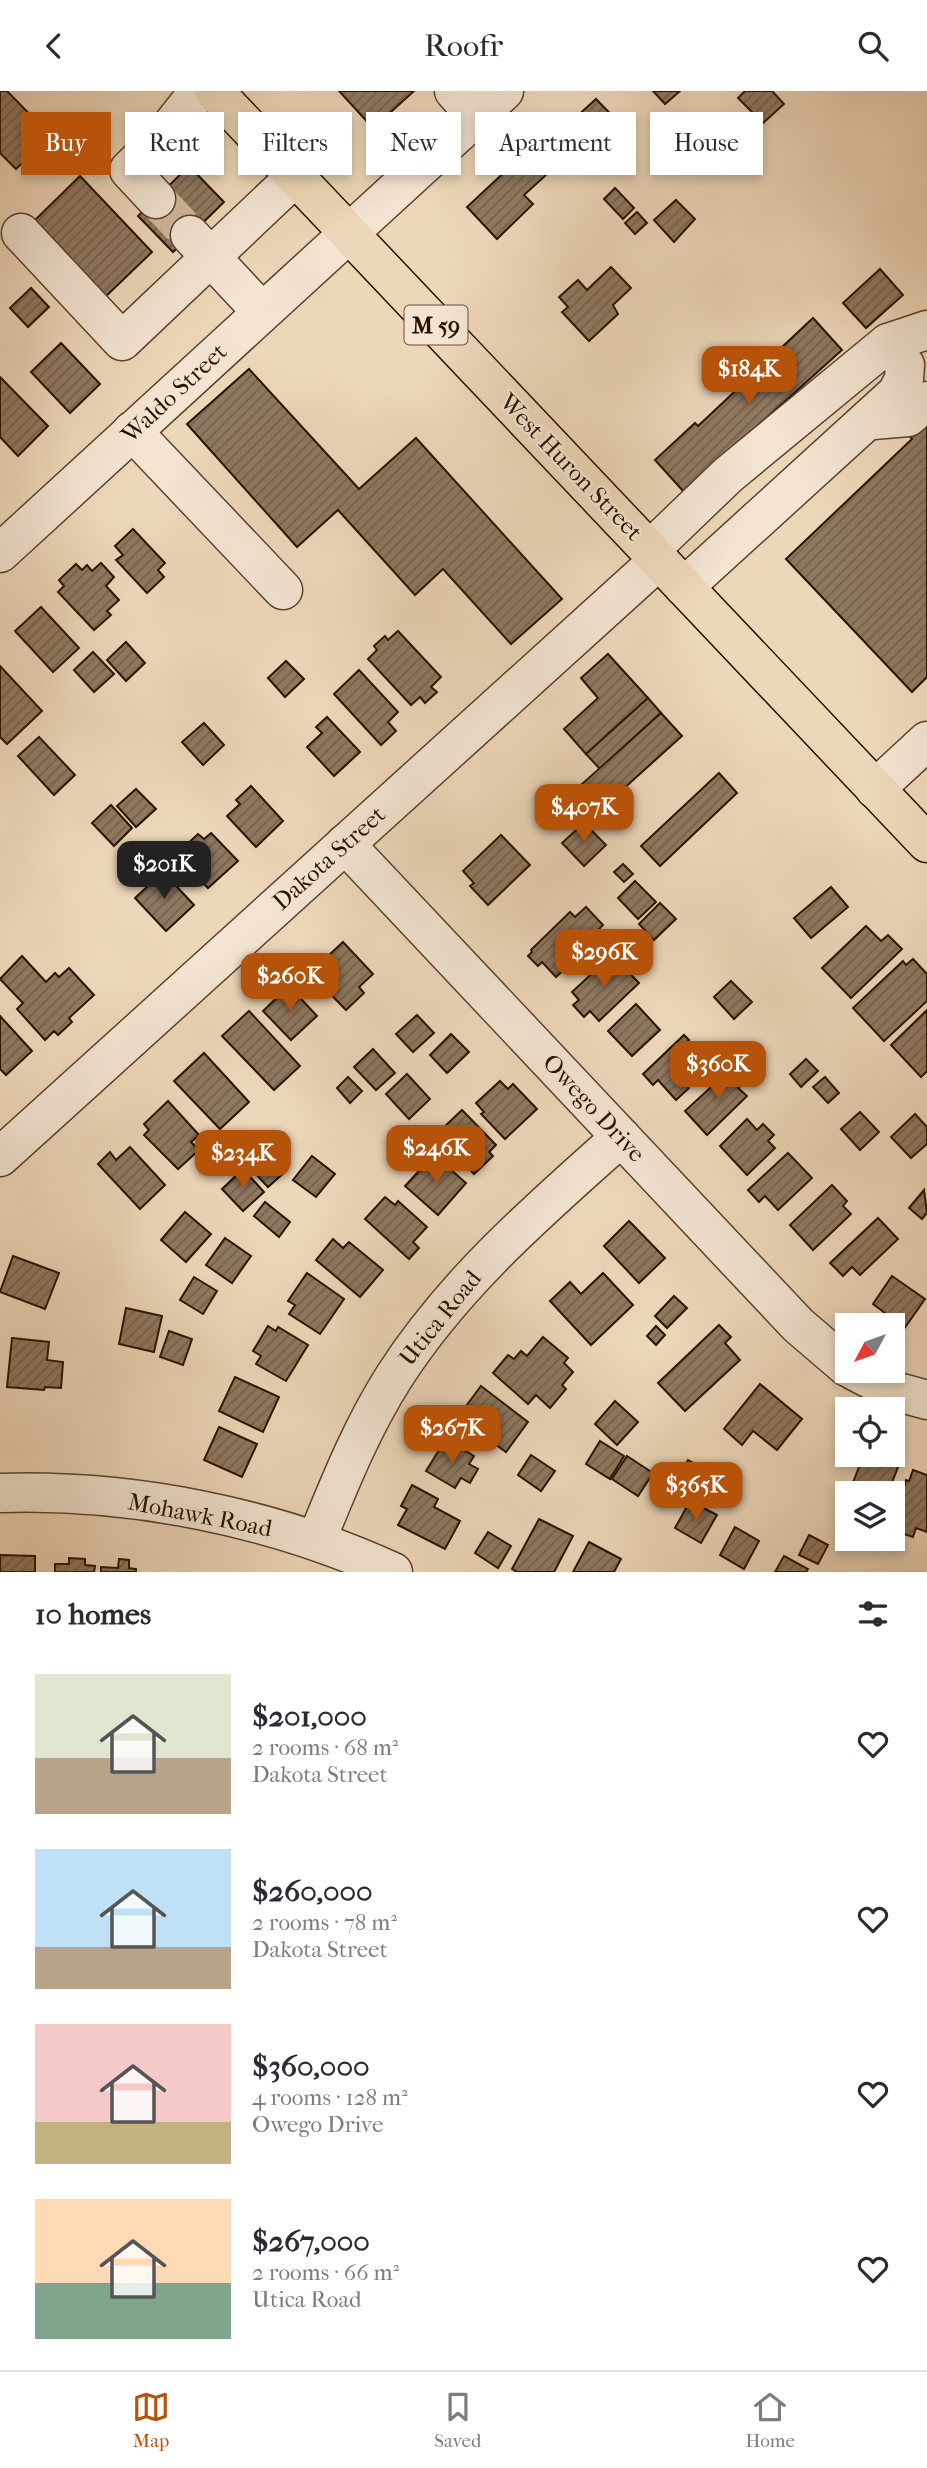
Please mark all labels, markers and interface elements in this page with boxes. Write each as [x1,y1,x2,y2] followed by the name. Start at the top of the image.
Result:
[35,27,73,65] icon: back
[424,27,503,64] text: Roofr
[854,27,892,65] icon: search
[21,112,111,175] chip: Buy
[125,112,224,175] chip: Rent
[238,112,352,175] chip: Filters
[366,112,461,175] chip: New
[475,112,636,175] chip: Apartment
[650,112,763,175] chip: House
[404,306,467,345] road number: M 59
[115,337,233,449] street label: Waldo Street
[700,347,798,406] pin: $184K
[718,355,780,382] text: $184K
[493,387,648,547] street label: West Huron Street
[535,785,633,844] pin: $407K
[551,793,617,820] text: $407K
[267,800,391,916] street label: Dakota Street
[115,841,213,901] pin: $201K
[133,850,195,877] text: $201K
[555,929,653,989] pin: $296K
[571,938,637,965] text: $296K
[241,953,339,1013] pin: $260K
[257,962,323,989] text: $260K
[669,1041,767,1101] pin: $360K
[537,1048,651,1168] street label: Owego Drive
[686,1050,750,1077] text: $360K
[387,1125,485,1185] pin: $246K
[194,1131,292,1190] pin: $234K
[402,1134,470,1161] text: $246K
[211,1139,275,1166] text: $234K
[393,1264,487,1371] street label: Utica Road
[835,1313,905,1383] north arrow
[835,1313,905,1551] map controls
[835,1397,905,1467] button: locate
[403,1405,501,1465] pin: $267K
[420,1414,484,1441] text: $267K
[647,1463,745,1522] pin: $365K
[665,1471,727,1498] text: $365K
[835,1481,905,1551] button: layers
[126,1487,275,1543] street label: Mohawk Road
[854,1595,892,1633] icon: filters
[35,1597,151,1632] text: 10 homes
[252,1699,367,1734] text: $201,000
[91,1702,175,1786] icon: home
[854,1725,892,1763] icon: heart
[252,1734,398,1761] text: 2 rooms · 68 m²
[252,1761,388,1788] text: Dakota Street
[252,1874,373,1909] text: $260,000
[91,1877,175,1961] icon: home
[854,1900,892,1938] icon: heart
[252,1909,397,1936] text: 2 rooms · 78 m²
[252,1936,388,1963] text: Dakota Street
[252,2049,369,2084] text: $360,000
[91,2052,175,2136] icon: home
[854,2075,892,2113] icon: heart
[252,2084,408,2111] text: 4 rooms · 128 m²
[252,2111,383,2138] text: Owego Drive
[252,2224,370,2259] text: $267,000
[91,2227,175,2311] icon: home
[854,2250,892,2288] icon: heart
[252,2259,399,2286] text: 2 rooms · 66 m²
[252,2286,362,2313] text: Utica Road
[132,2388,170,2452] tab: Map
[434,2388,481,2452] tab: Saved
[745,2388,795,2452] tab: Home

